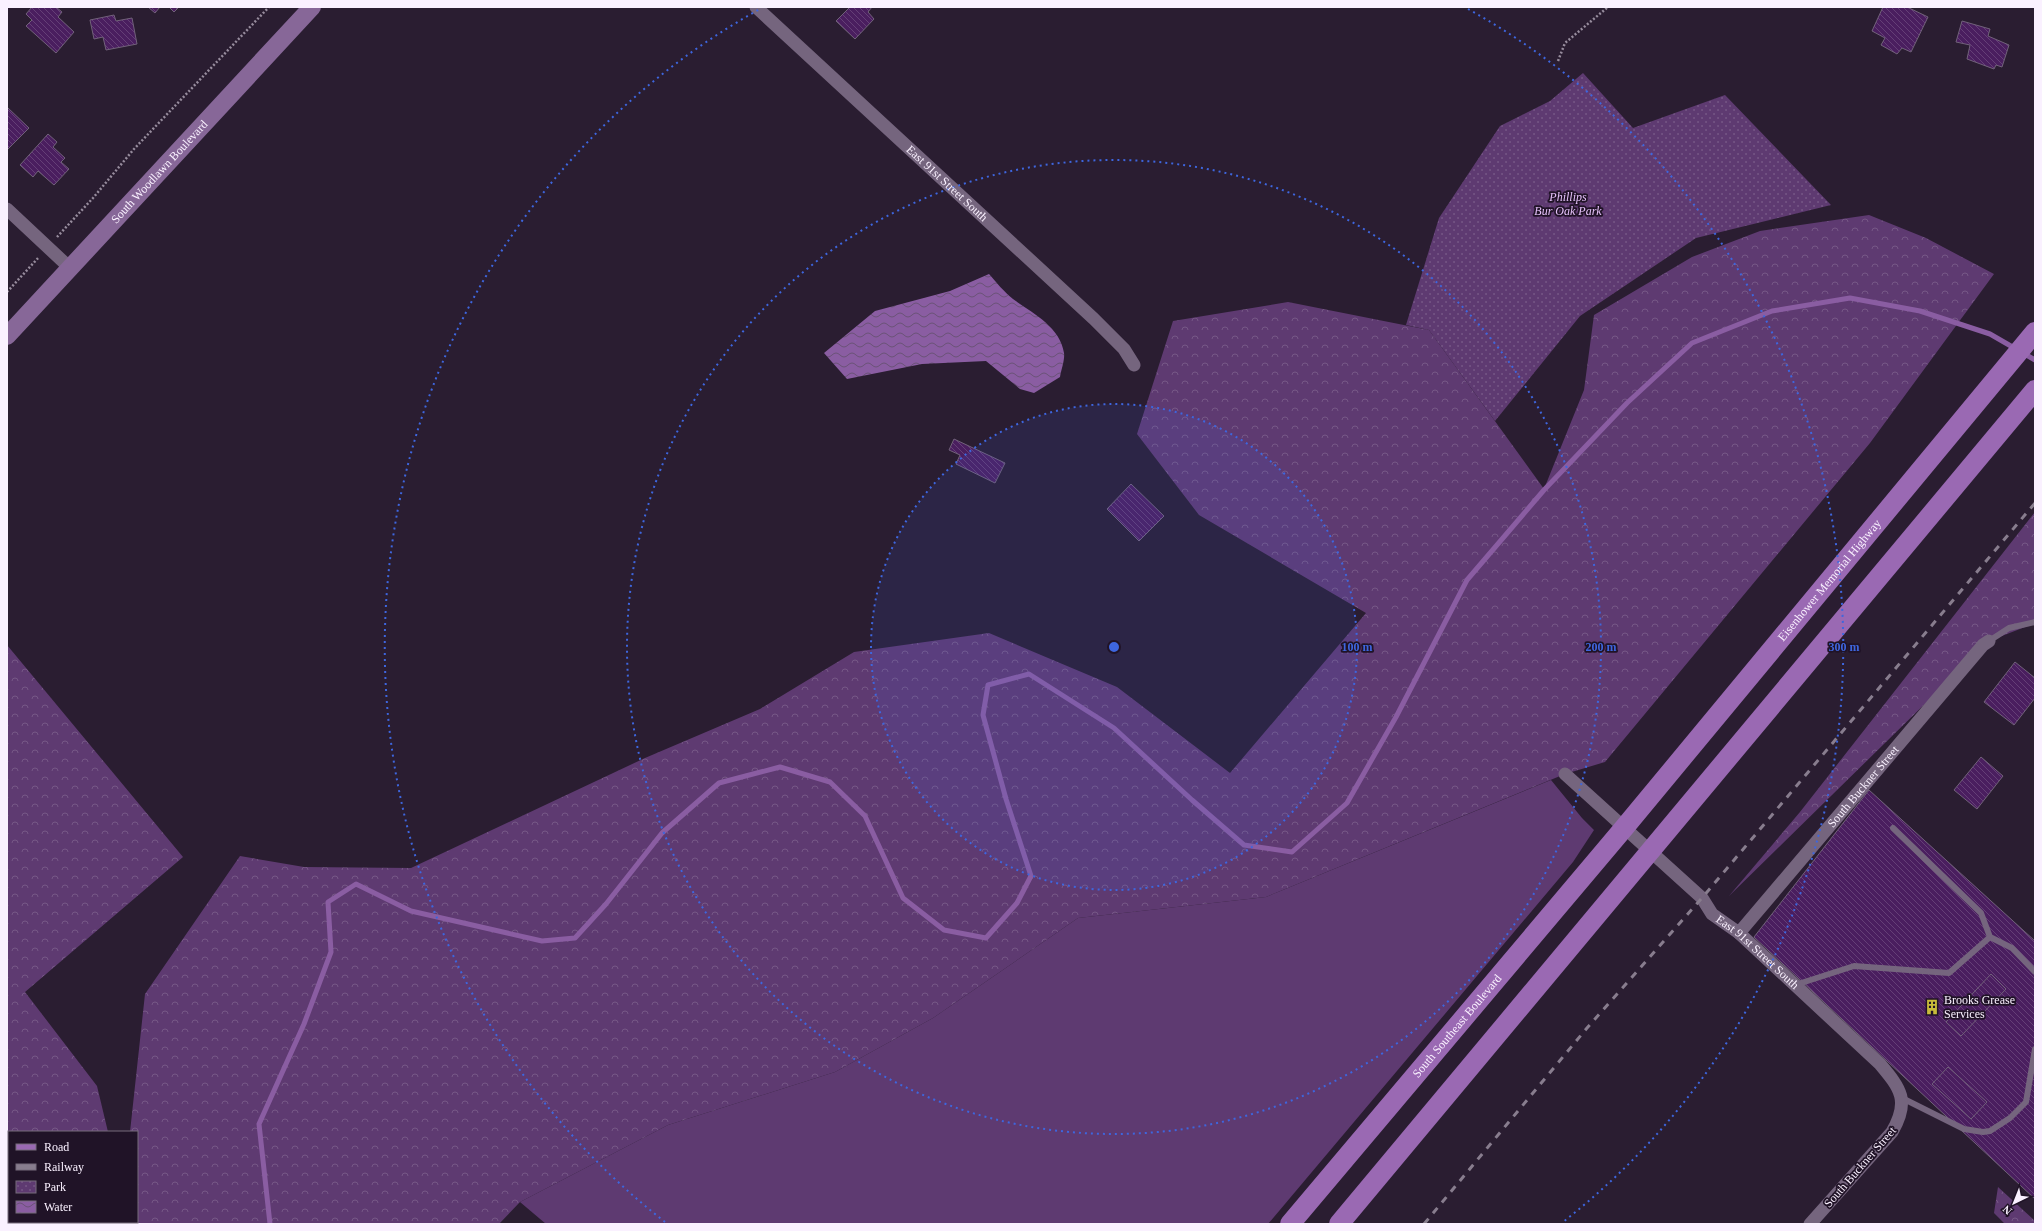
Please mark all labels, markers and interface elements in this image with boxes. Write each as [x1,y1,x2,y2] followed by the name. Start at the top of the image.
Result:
[108,117,211,226] street label: South Woodlawn Boulevard
[903,142,991,224] street label: East 91st Street South
[1534,190,1602,218] park label: Phillips Bur Oak Park
[1775,516,1884,644] street label: Eisenhower Memorial Highway
[1107,640,1121,654] centre of rings
[1342,640,1373,654] text: 100 m
[1586,640,1617,654] text: 200 m
[1829,640,1860,654] text: 300 m
[1825,742,1902,830] street label: South Buckner Street
[1713,912,1802,992] street label: East 91st Street South
[1409,972,1504,1081] street label: South Southeast Boulevard
[1944,993,2015,1021] place label: Brooks Grease Services
[1923,998,1941,1016] building icon: Brooks Grease Services
[1821,1123,1899,1210] street label: South Buckner Street
[8,1131,138,1223] legend
[44,1140,69,1154] text: Road
[44,1160,84,1174] text: Railway
[44,1180,66,1194] text: Park
[1994,1183,2034,1223] north arrow
[44,1200,72,1214] text: Water
[2000,1203,2014,1217] text: N

